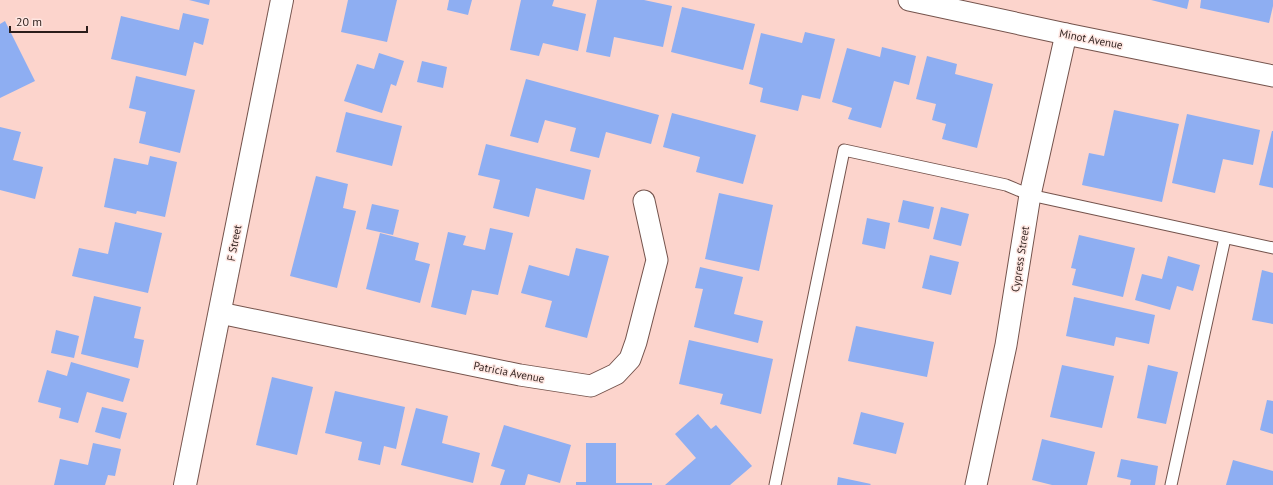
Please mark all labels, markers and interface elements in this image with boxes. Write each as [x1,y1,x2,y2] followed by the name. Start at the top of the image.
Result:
[10,8,87,34] scale bar
[16,14,42,29] text: 20 m
[1058,26,1124,52] street label: Minot Avenue
[224,223,244,262] street label: F Street
[1008,225,1032,293] street label: Cypress Street
[472,358,546,386] street label: Patricia Avenue

